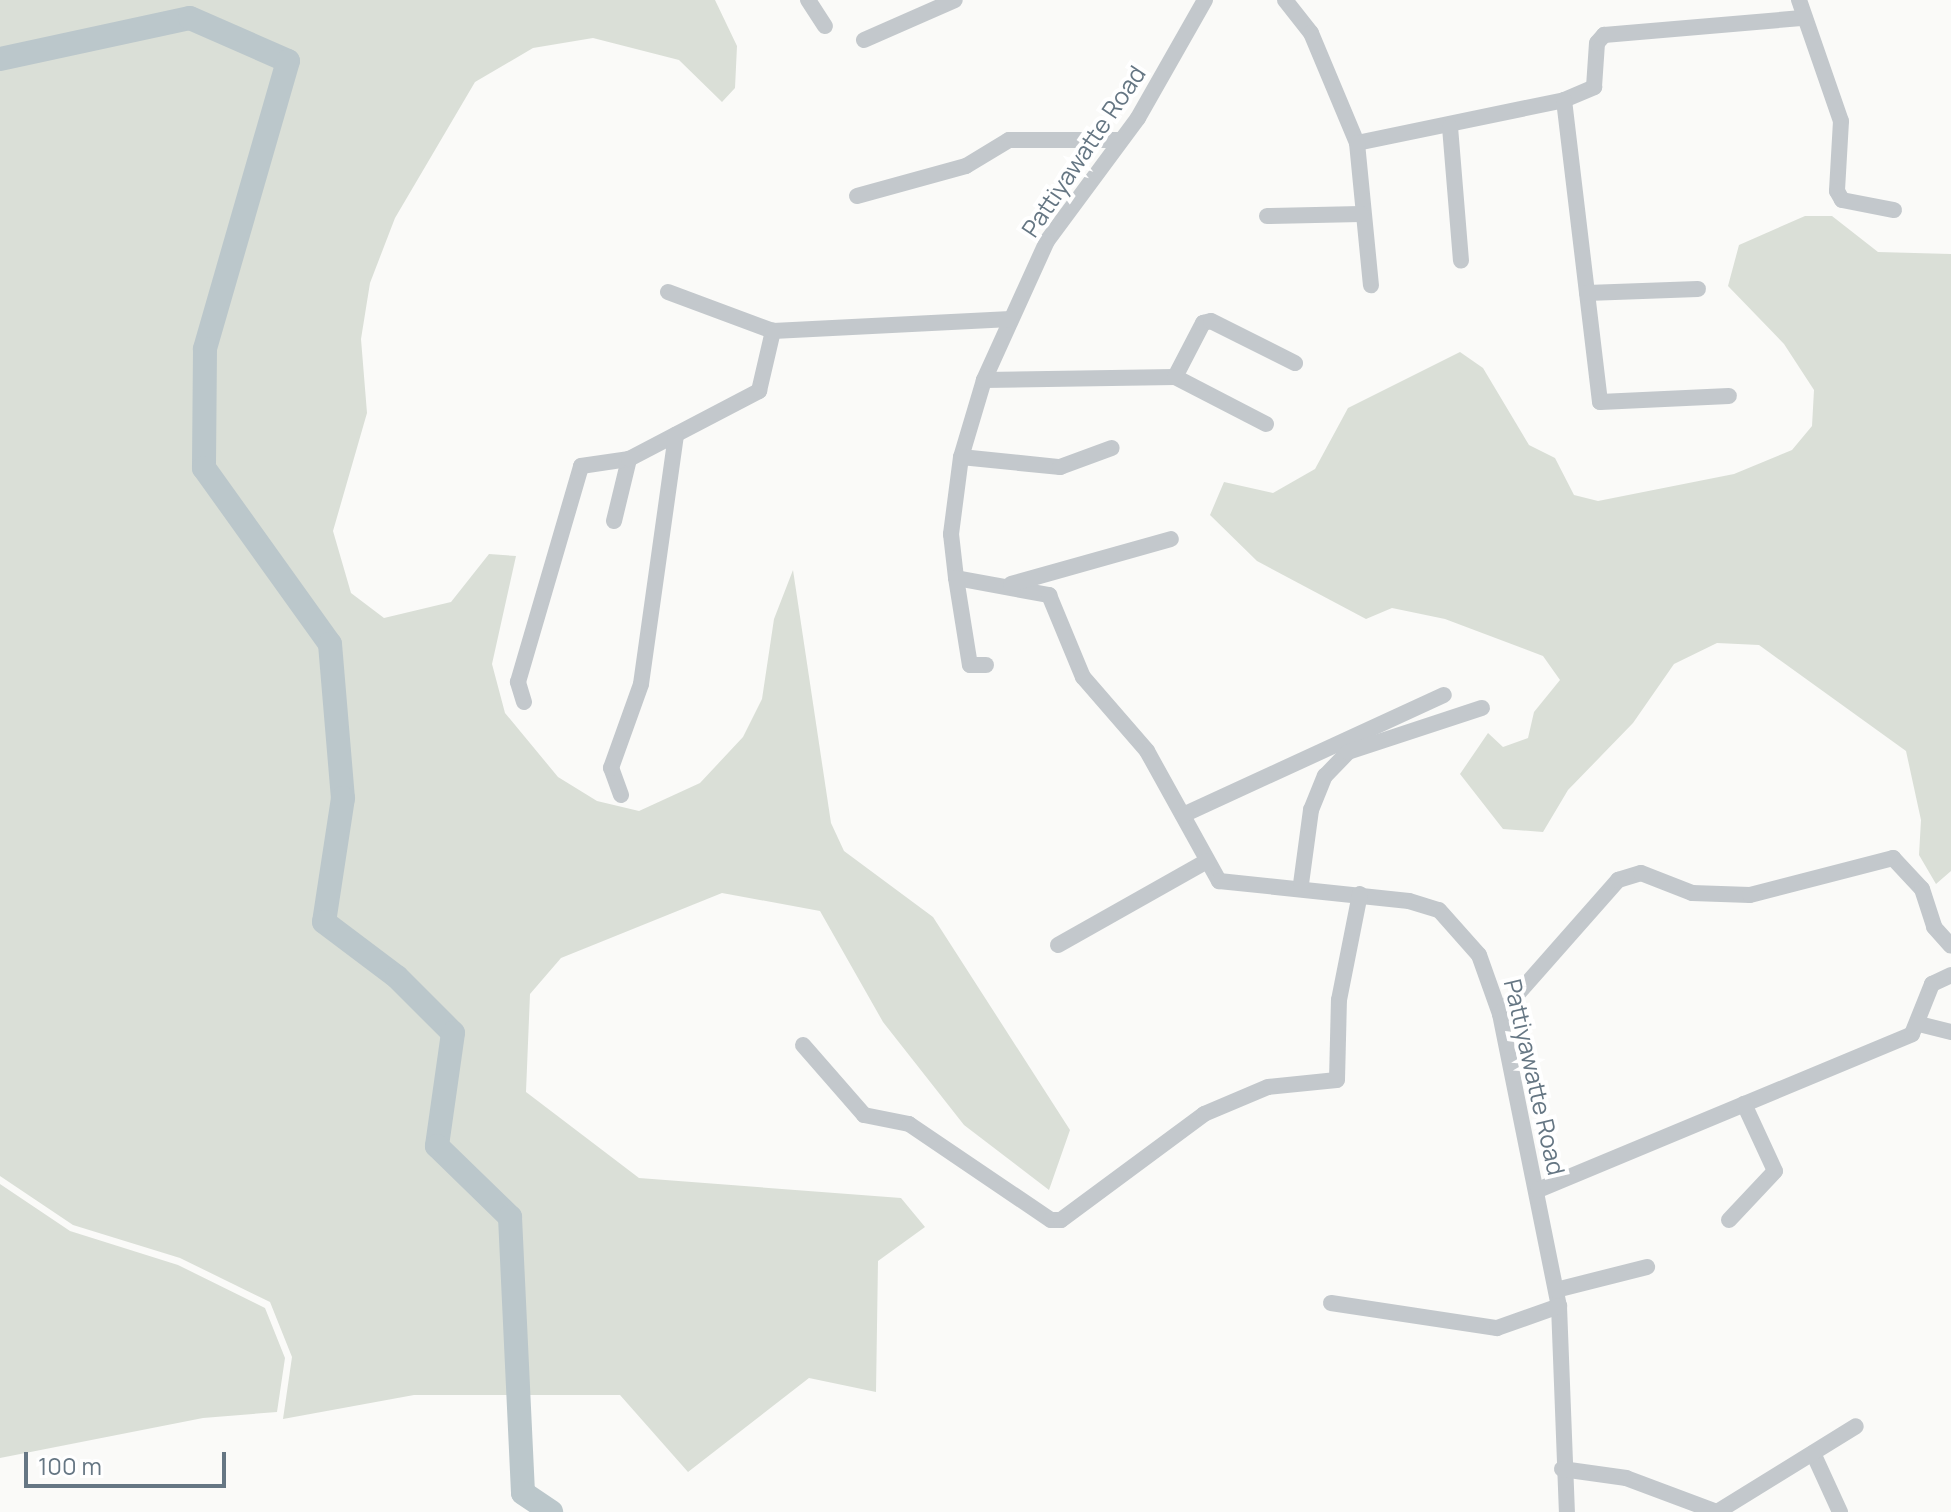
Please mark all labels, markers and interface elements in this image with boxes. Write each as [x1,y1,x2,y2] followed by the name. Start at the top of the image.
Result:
[1015,60,1151,242] street label: Pattiyawatte Road
[1498,976,1572,1178] street label: Pattiyawatte Road
[28,1436,230,1486] scale bar
[38,1449,102,1482] text: 100 m

